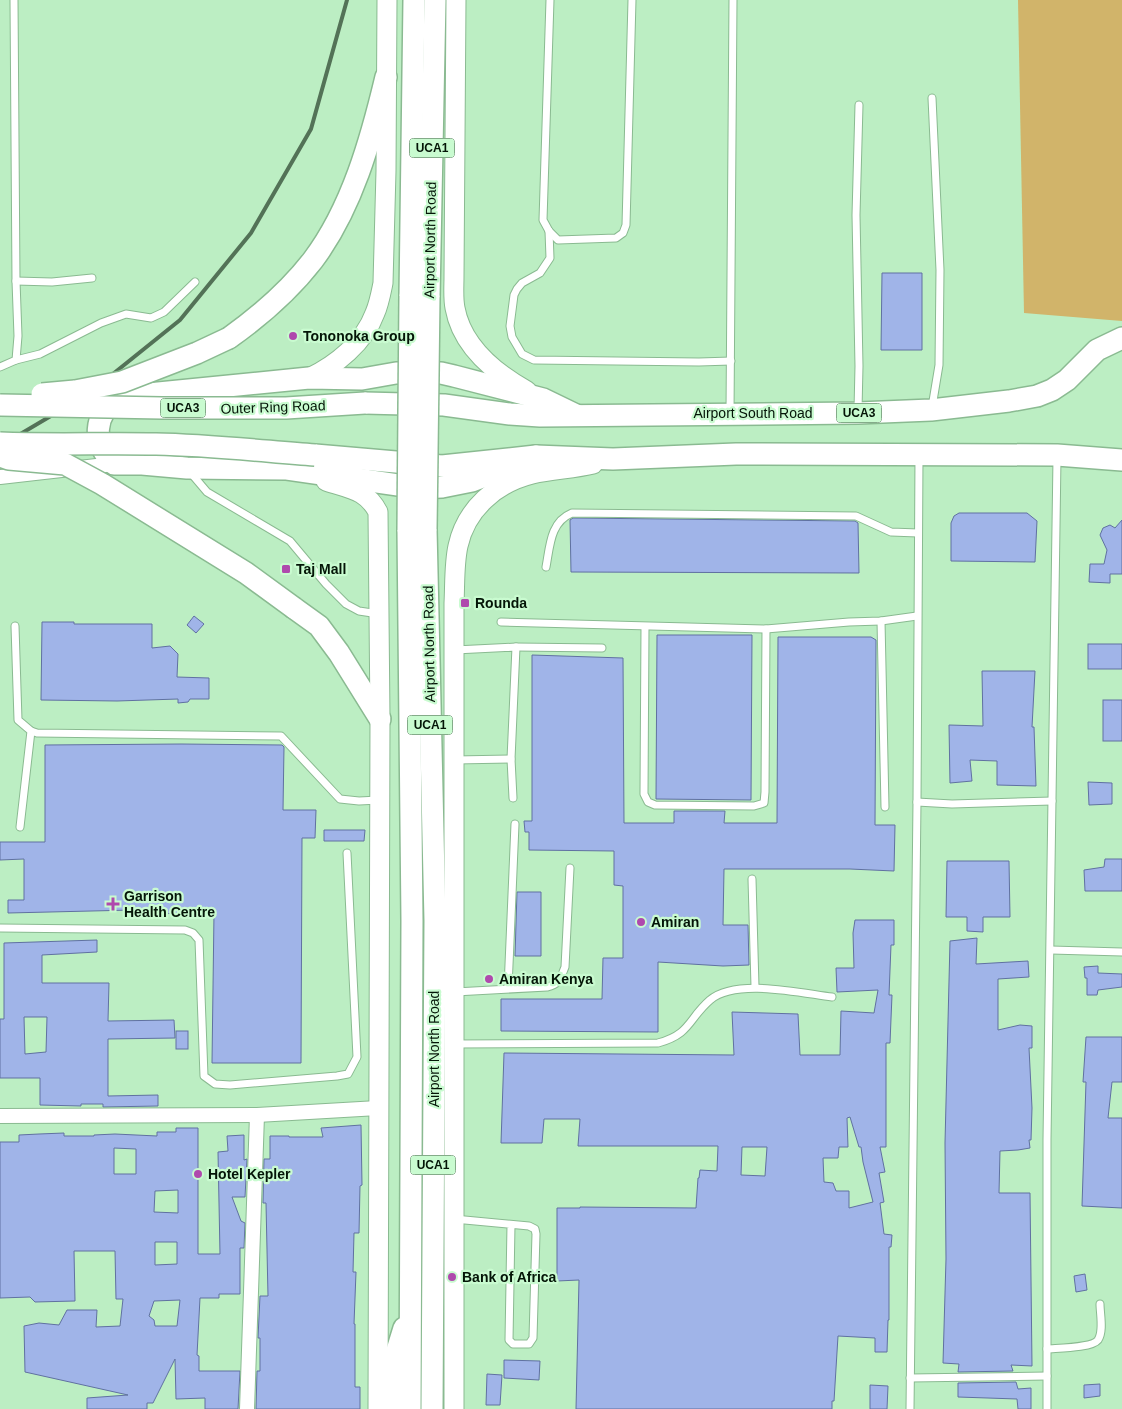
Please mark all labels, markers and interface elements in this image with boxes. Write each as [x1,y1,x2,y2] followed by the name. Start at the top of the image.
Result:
[410,138,454,158] road number: UCA1
[421,182,439,298] street label: Airport North Road
[303,328,415,344] place label: Tononoka Group
[287,330,299,342] marker: Tononoka Group
[220,397,326,417] street label: Outer Ring Road
[160,398,206,418] road number: UCA3
[836,403,882,422] road number: UCA3
[693,405,813,421] street label: Airport South Road
[296,561,346,577] place label: Taj Mall
[280,563,292,575] marker: Taj Mall
[420,586,438,702] street label: Airport North Road
[475,595,527,611] place label: Rounda
[459,597,471,609] marker: Rounda
[408,716,452,734] road number: UCA1
[124,888,215,920] place label: Garrison Health Centre
[106,897,120,911] marker: Garrison Health Centre
[651,914,699,930] place label: Amiran
[635,916,647,928] marker: Amiran
[499,971,593,987] place label: Amiran Kenya
[483,973,495,985] marker: Amiran Kenya
[426,991,442,1107] street label: Airport North Road
[410,1156,456,1174] road number: UCA1
[208,1166,291,1182] place label: Hotel Kepler
[192,1168,204,1180] marker: Hotel Kepler
[462,1269,557,1285] place label: Bank of Africa
[446,1271,458,1283] marker: Bank of Africa

